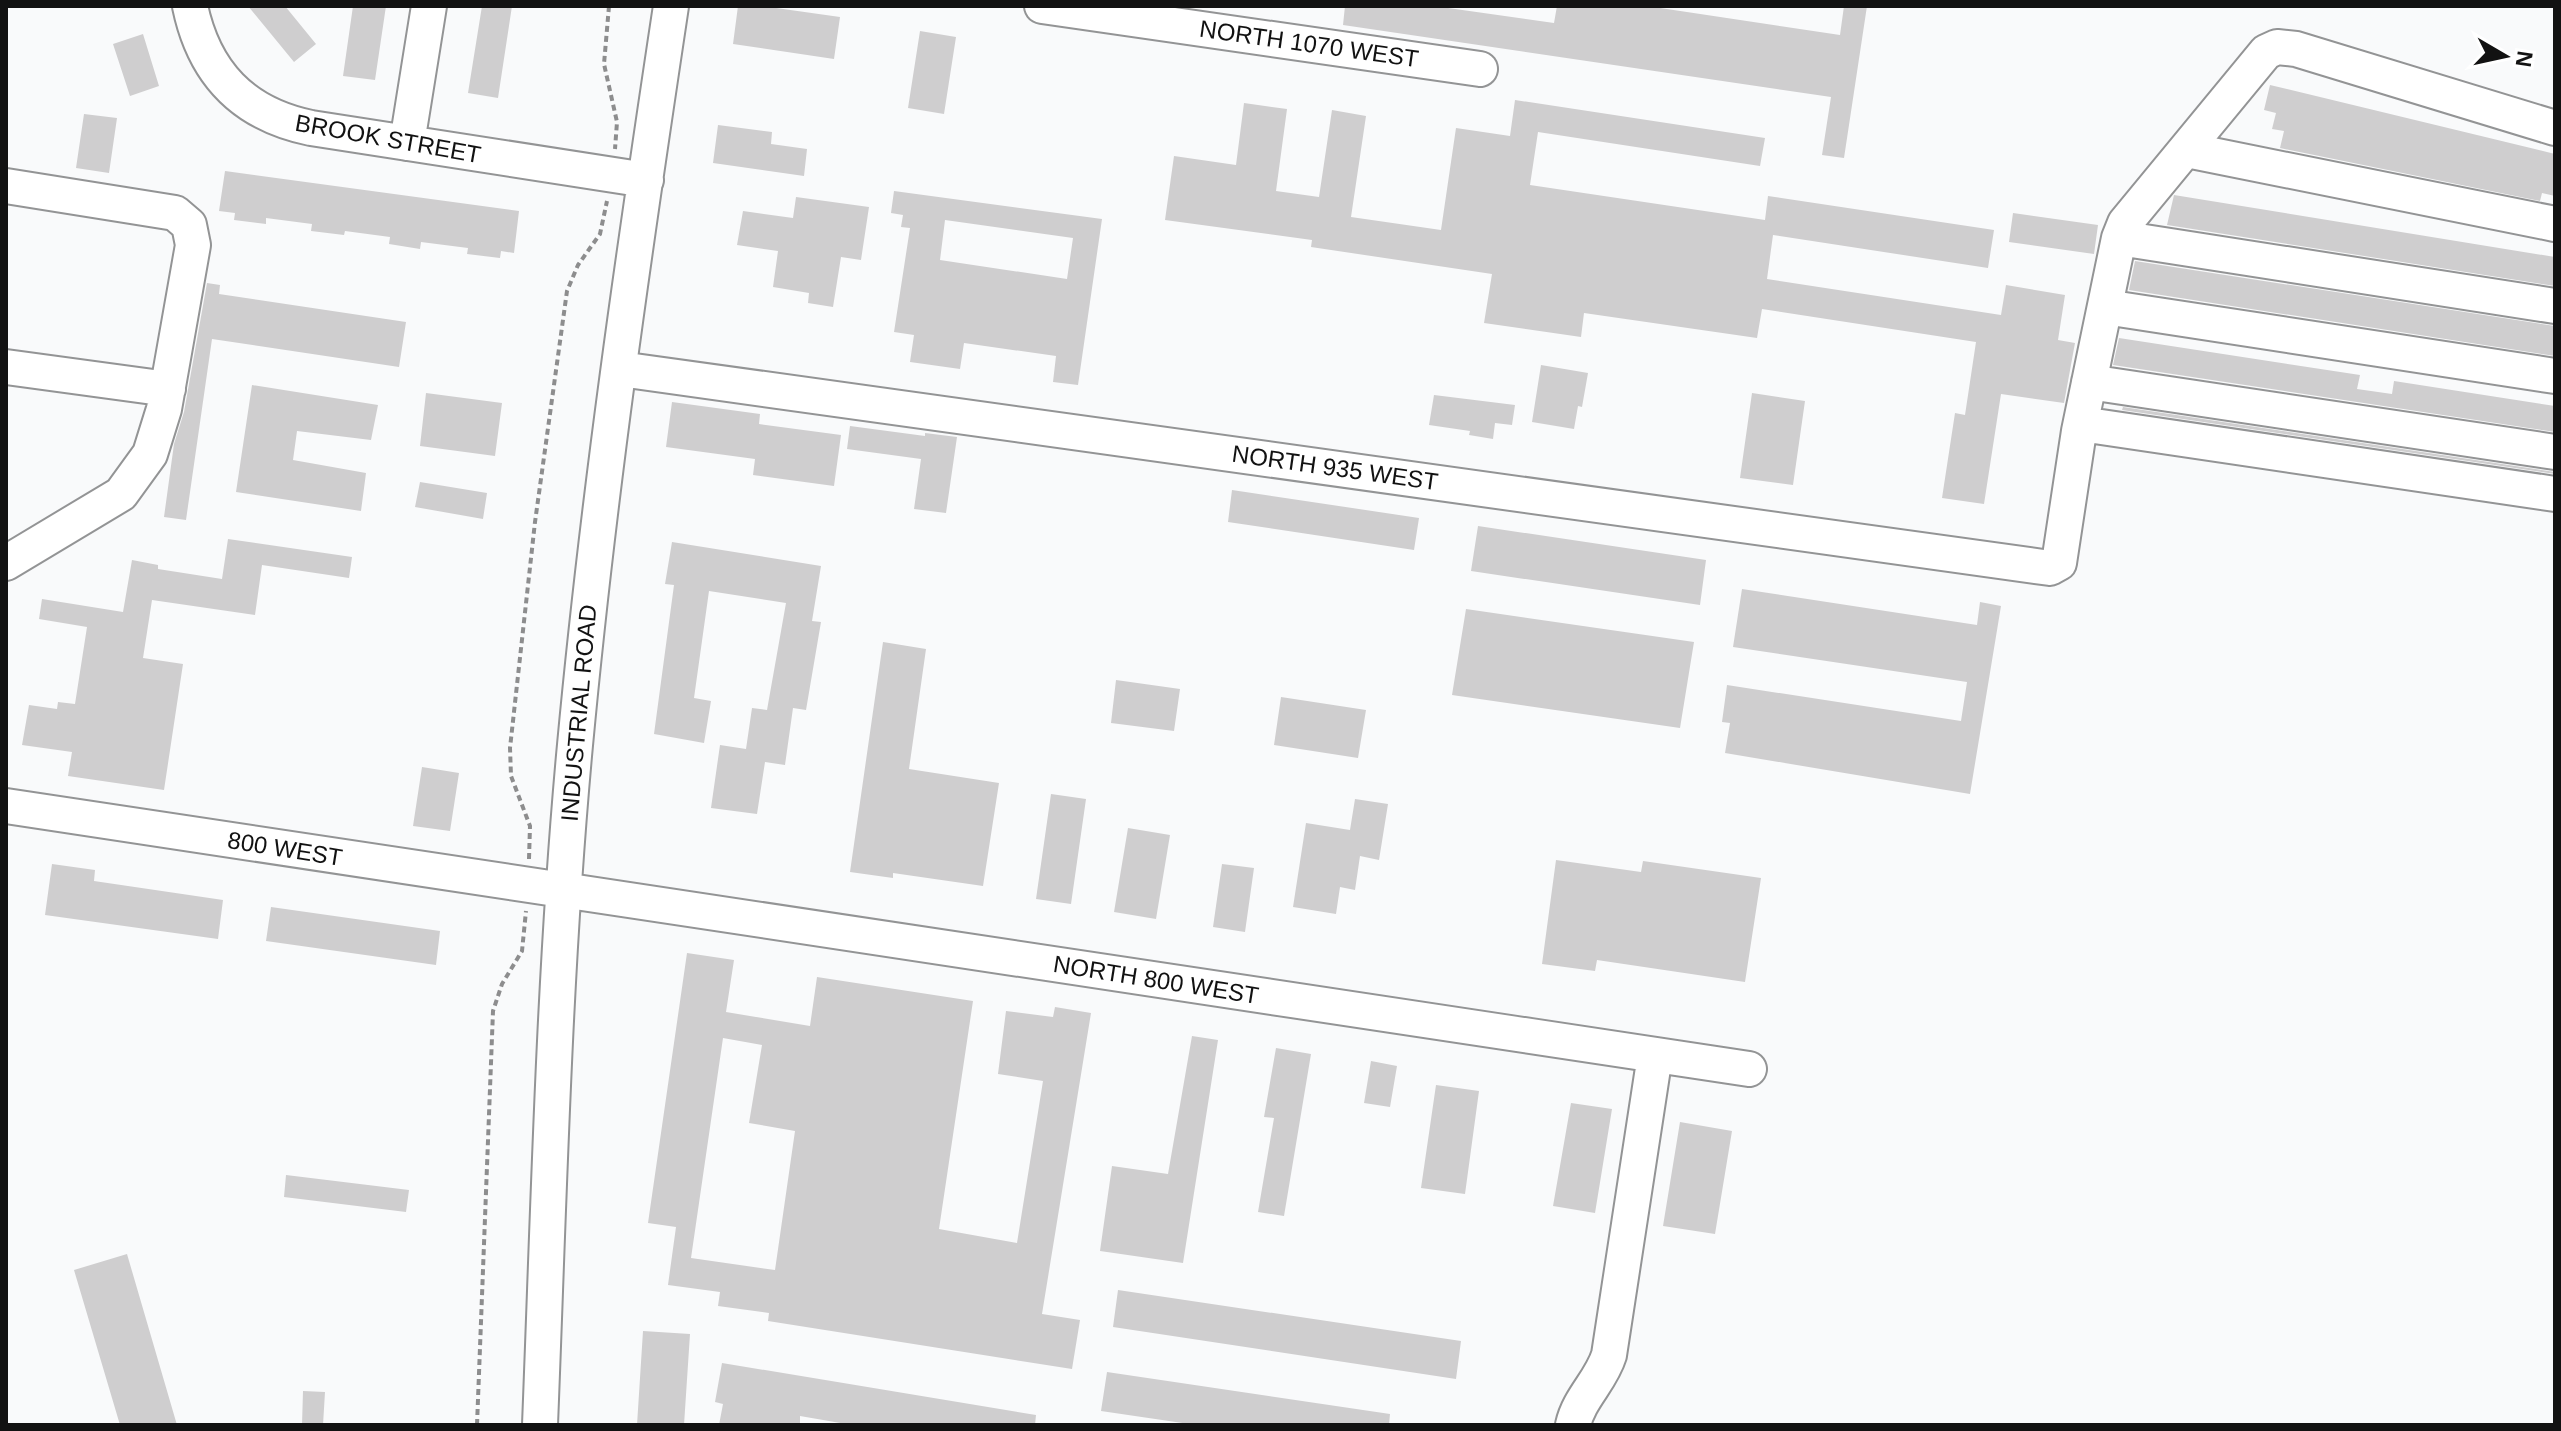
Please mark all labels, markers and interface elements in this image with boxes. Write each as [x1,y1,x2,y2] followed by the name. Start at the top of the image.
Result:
[1198,15,1421,72] street label: NORTH 1070 WEST
[2465,16,2545,96] north arrow
[2511,49,2538,69] text: N
[293,109,483,168] street label: BROOK STREET
[1230,440,1440,495] street label: NORTH 935 WEST
[556,603,601,823] street label: INDUSTRIAL ROAD
[226,826,345,871] street label: 800 WEST
[1051,950,1261,1009] street label: NORTH 800 WEST

